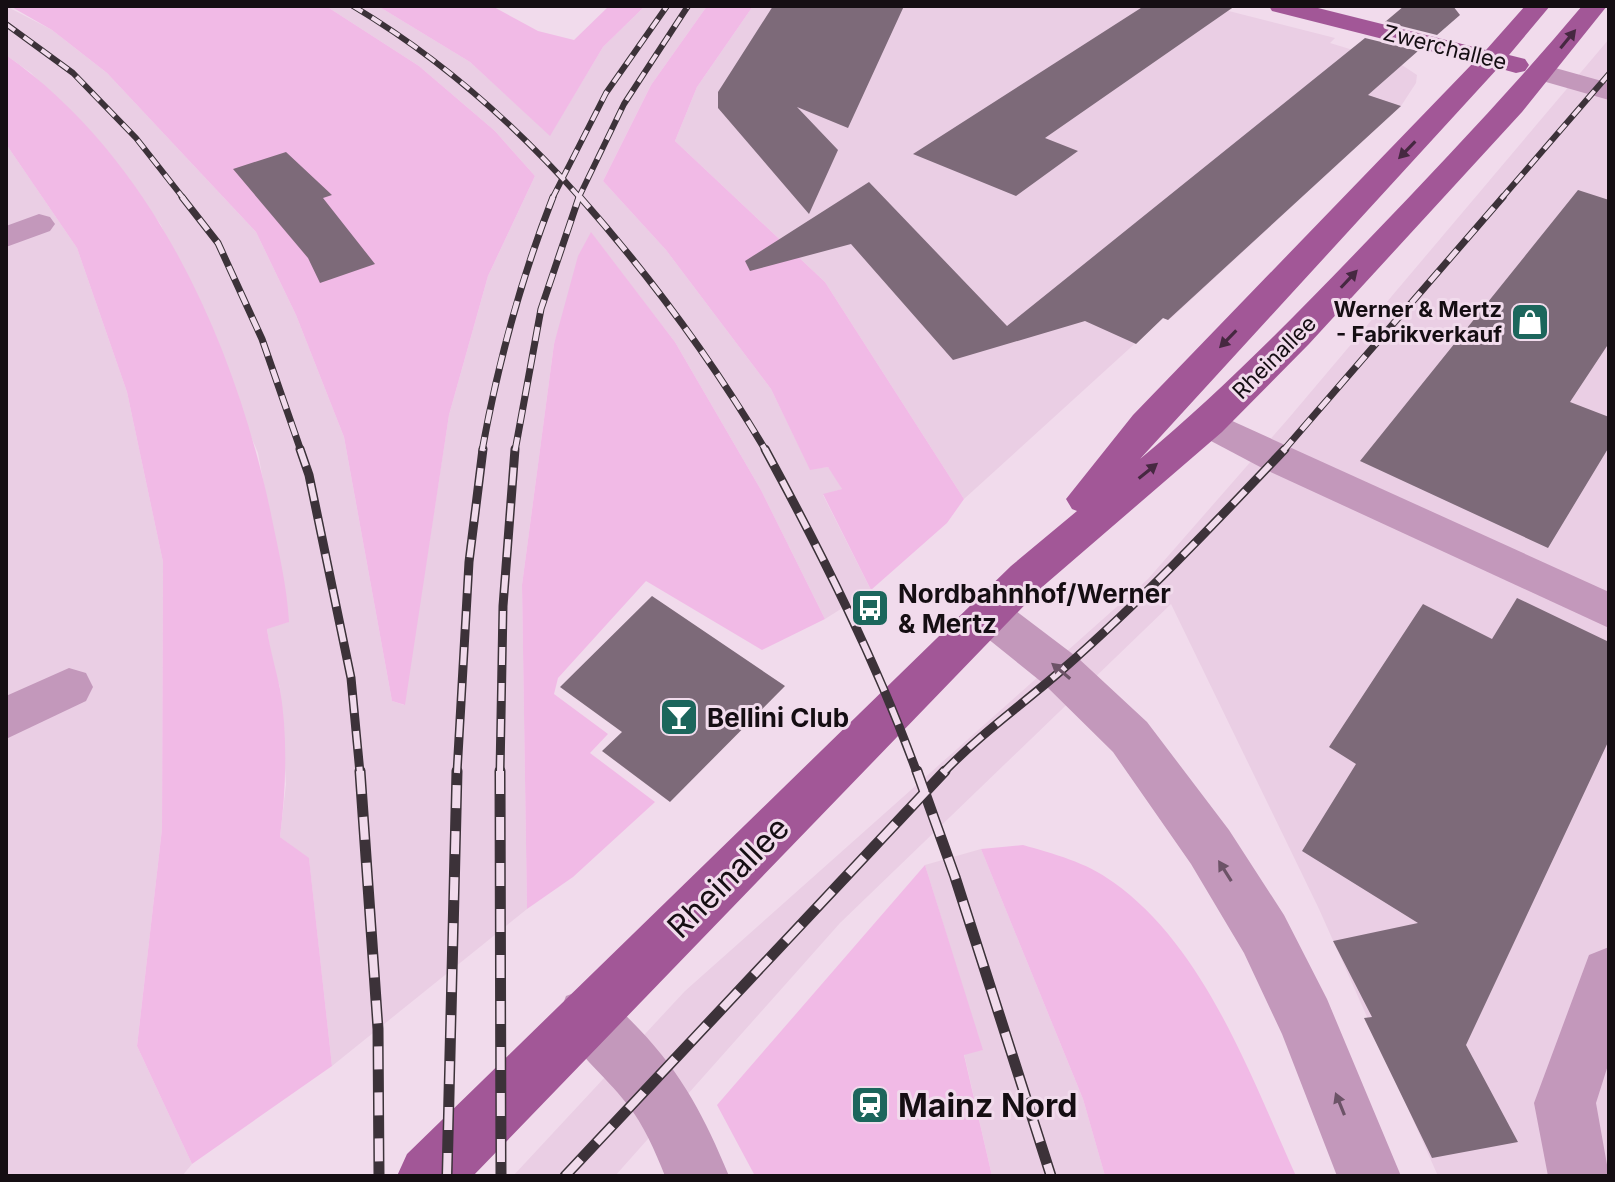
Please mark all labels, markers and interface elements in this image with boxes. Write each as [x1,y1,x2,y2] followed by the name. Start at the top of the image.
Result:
[1381,19,1509,75] street label: Zwerchallee
[1559,29,1576,49] one-way arrow
[1398,140,1416,159] one-way arrow
[1340,270,1358,289] one-way arrow
[1333,296,1502,347] place label: Werner & Mertz - Fabrikverkauf
[1509,301,1551,343] shop icon: Werner & Mertz - Fabrikverkauf
[1227,310,1321,404] street label: Rheinallee
[1219,329,1237,348] one-way arrow
[1138,463,1159,480] one-way arrow
[898,578,1171,639] place label: Nordbahnhof/Werner & Mertz
[849,587,891,629] bus stop icon: Nordbahnhof/Werner & Mertz
[1051,663,1071,680] one-way arrow
[658,696,700,738] bar icon: Bellini Club
[707,702,849,733] place label: Bellini Club
[659,808,797,946] street label: Rheinallee
[1218,860,1232,882] one-way arrow
[849,1084,891,1126] station icon: Mainz Nord
[898,1086,1077,1125] place label: Mainz Nord
[1333,1092,1346,1116] one-way arrow

